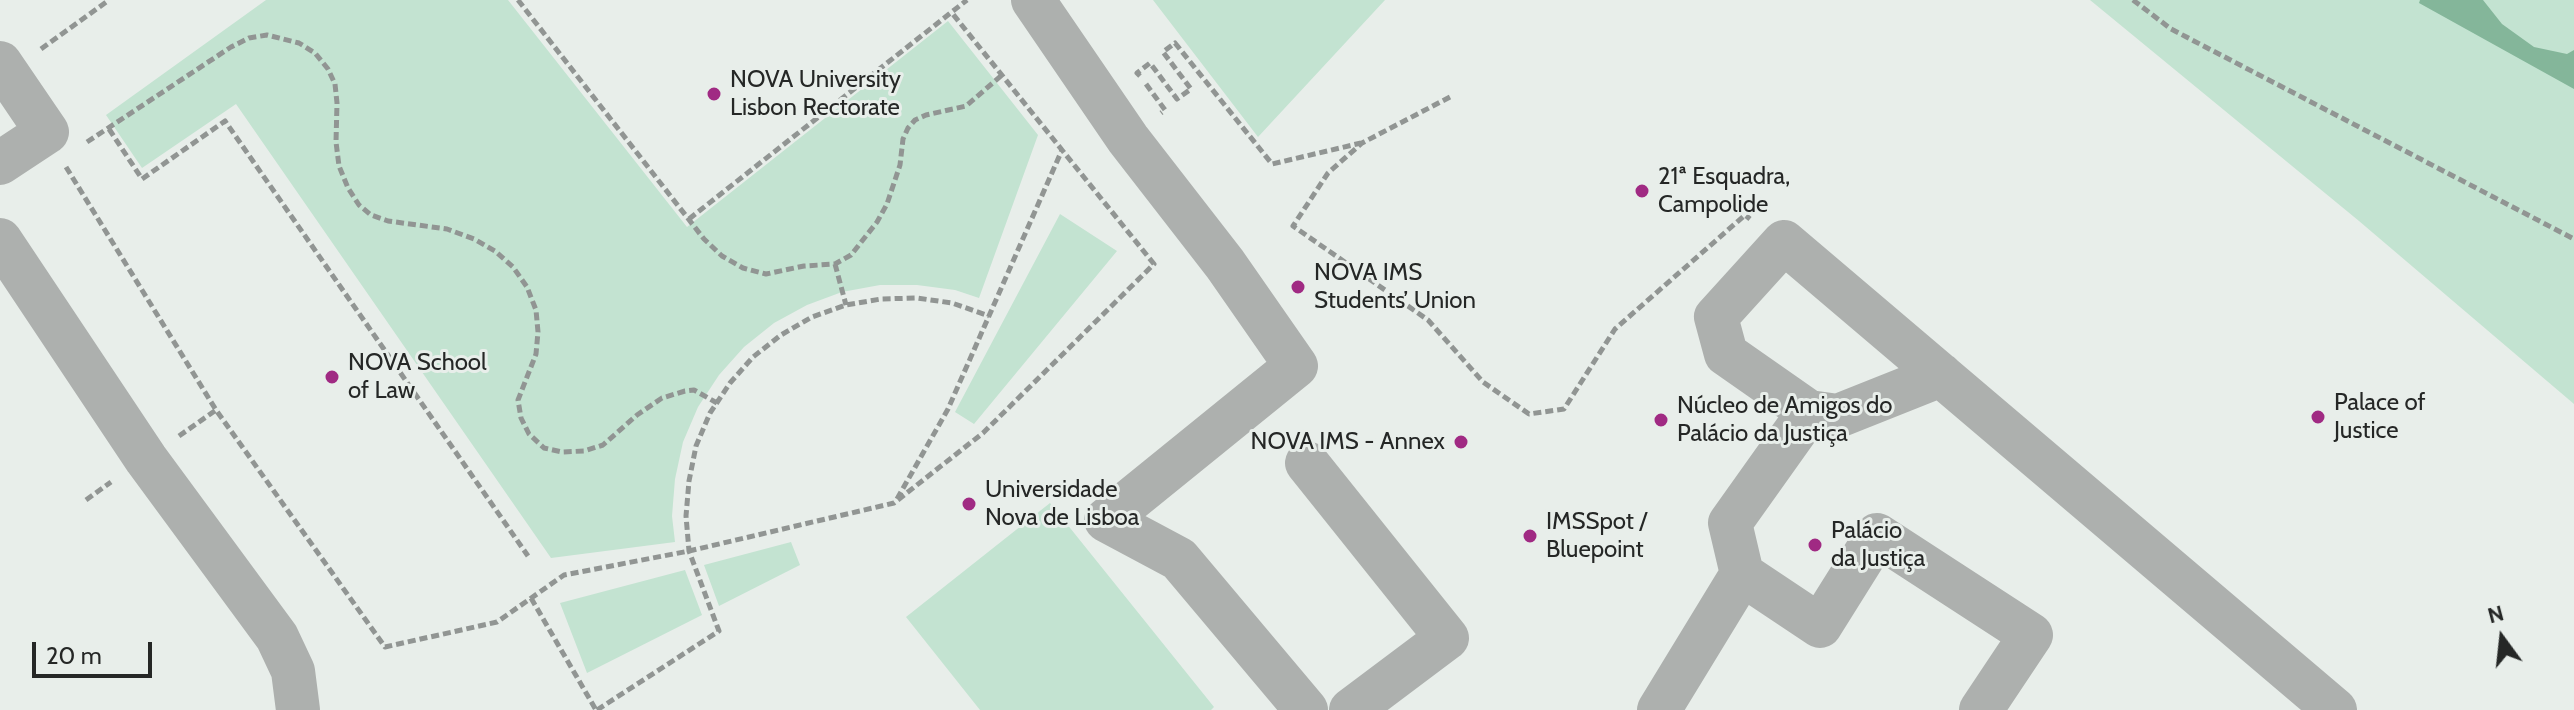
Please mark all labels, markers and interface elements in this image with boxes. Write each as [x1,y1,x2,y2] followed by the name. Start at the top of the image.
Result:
[730,66,901,122] place label: NOVA University Lisbon Rectorate
[705,85,723,103] marker: NOVA University Lisbon Rectorate
[1658,163,1790,219] place label: 21ª Esquadra, Campolide
[1633,182,1651,200] marker: 21ª Esquadra, Campolide
[1314,259,1476,315] place label: NOVA IMS Students’ Union
[1289,278,1307,296] marker: NOVA IMS Students’ Union
[348,349,487,405] place label: NOVA School of Law
[323,368,341,386] marker: NOVA School of Law
[2334,389,2426,445] place label: Palace of Justice
[1677,392,1892,448] place label: Núcleo de Amigos do Palácio da Justiça
[2309,408,2327,426] marker: Palace of Justice
[1652,411,1670,429] marker: Núcleo de Amigos do Palácio da Justiça
[1251,428,1445,456] place label: NOVA IMS - Annex
[1452,433,1470,451] marker: NOVA IMS - Annex
[985,476,1139,532] place label: Universidade Nova de Lisboa
[960,495,978,513] marker: Universidade Nova de Lisboa
[1546,508,1647,564] place label: IMSSpot / Bluepoint
[1831,517,1925,573] place label: Palácio da Justiça
[1521,527,1539,545] marker: IMSSpot / Bluepoint
[1806,536,1824,554] marker: Palácio da Justiça
[2462,598,2542,678] north arrow
[2485,599,2507,629] text: N
[36,626,156,676] scale bar
[46,641,102,670] text: 20 m

